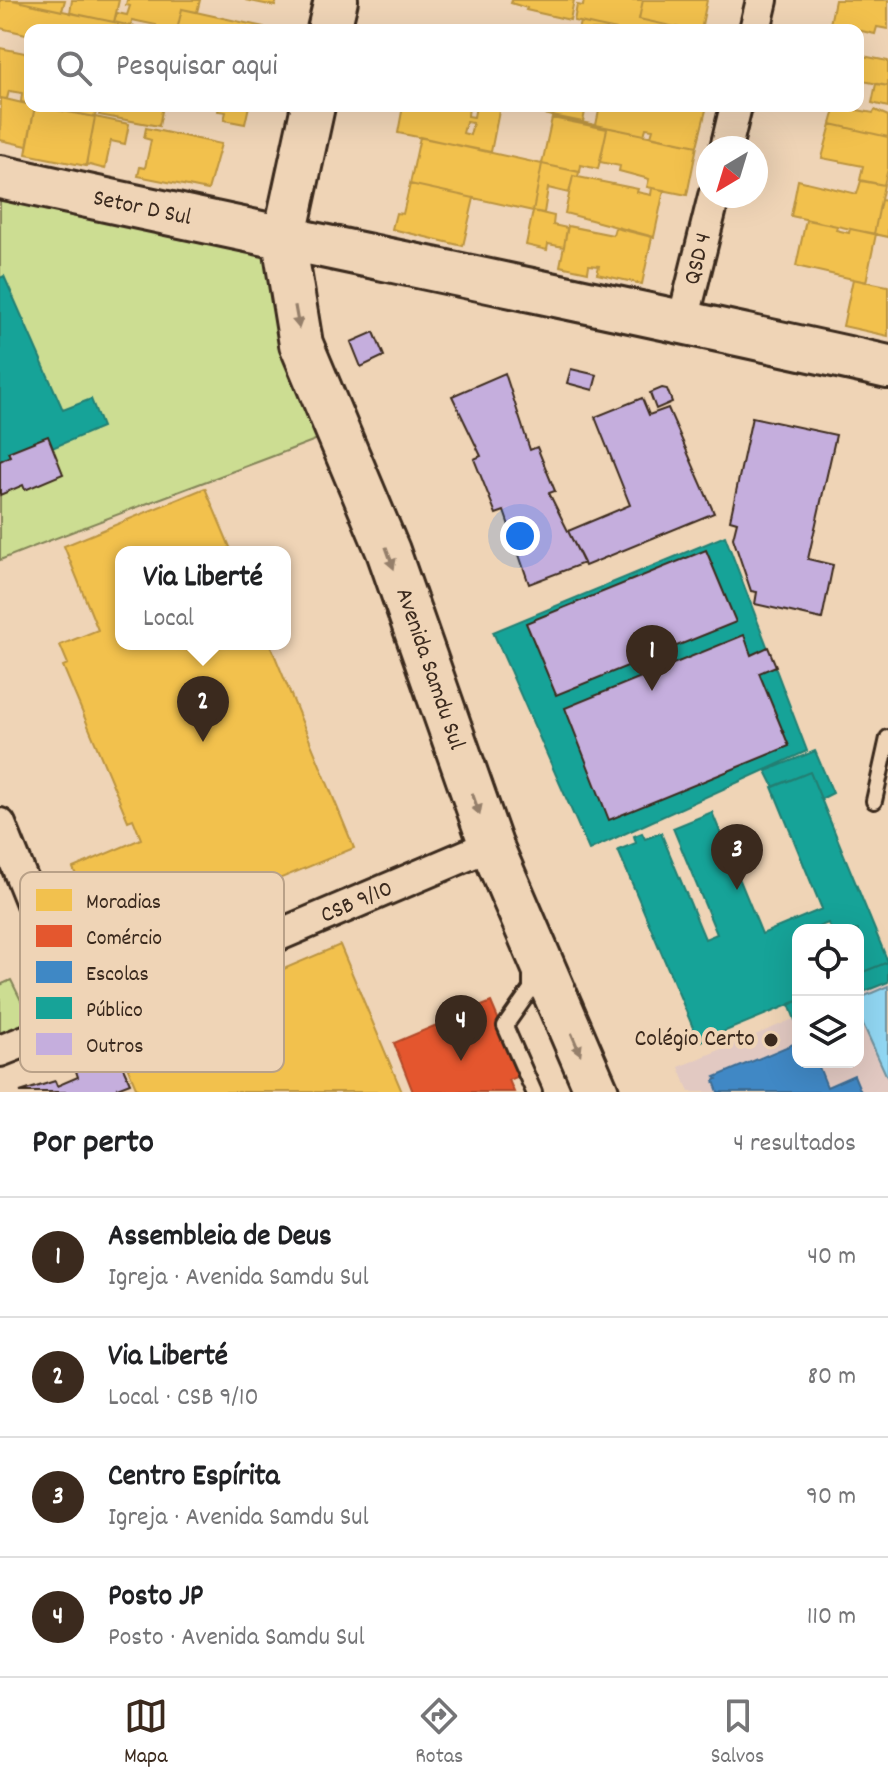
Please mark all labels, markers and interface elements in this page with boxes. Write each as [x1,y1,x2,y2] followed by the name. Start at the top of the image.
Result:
[24,24,864,112] search box
[52,46,96,90] icon: search
[116,47,278,90] text: Pesquisar aqui
[696,136,768,208] north arrow
[90,182,195,236] street label: Setor D Sul
[676,229,722,289] street label: QSD 4
[291,304,303,329] one-way arrow
[500,516,540,556] your location
[115,546,291,650] popup
[385,547,397,571] one-way arrow
[143,558,263,601] text: Via Liberté
[385,583,473,755] street label: Avenida Samdu Sul
[143,601,194,638] text: Local
[626,625,678,691] pin: 1
[177,676,229,742] pin: 2
[471,792,483,816] one-way arrow
[711,824,763,890] pin: 3
[20,872,284,1072] legend
[316,873,398,933] street label: CSB 9/10
[86,888,161,919] text: Moradias
[86,924,162,955] text: Comércio
[792,924,864,1068] map controls
[792,924,864,996] button: locate
[86,960,149,991] text: Escolas
[435,995,487,1061] pin: 4
[86,996,143,1027] text: Público
[792,996,864,1068] button: layers
[634,1023,755,1057] place label: Colégio Certo
[762,1031,780,1049] marker: Colégio Certo
[86,1032,143,1063] text: Outros
[570,1032,583,1056] one-way arrow
[32,1120,154,1169] text: Por perto
[733,1126,856,1163] text: 4 resultados
[108,1217,332,1260] text: Assembleia de Deus
[55,1239,61,1276] text: 1
[807,1239,856,1276] text: 40 m
[108,1260,369,1297] text: Igreja · Avenida Samdu Sul
[108,1337,228,1380] text: Via Liberté
[52,1359,64,1396] text: 2
[808,1359,856,1396] text: 80 m
[108,1380,259,1417] text: Local · CSB 9/10
[108,1457,280,1500] text: Centro Espírita
[52,1479,64,1516] text: 3
[806,1479,856,1516] text: 90 m
[108,1500,369,1537] text: Igreja · Avenida Samdu Sul
[108,1577,203,1620] text: Posto JP
[53,1599,63,1636] text: 4
[807,1599,856,1636] text: 110 m
[108,1620,365,1657] text: Posto · Avenida Samdu Sul
[124,1694,168,1773] tab: Mapa
[415,1694,463,1773] tab: Rotas
[711,1694,764,1773] tab: Salvos

